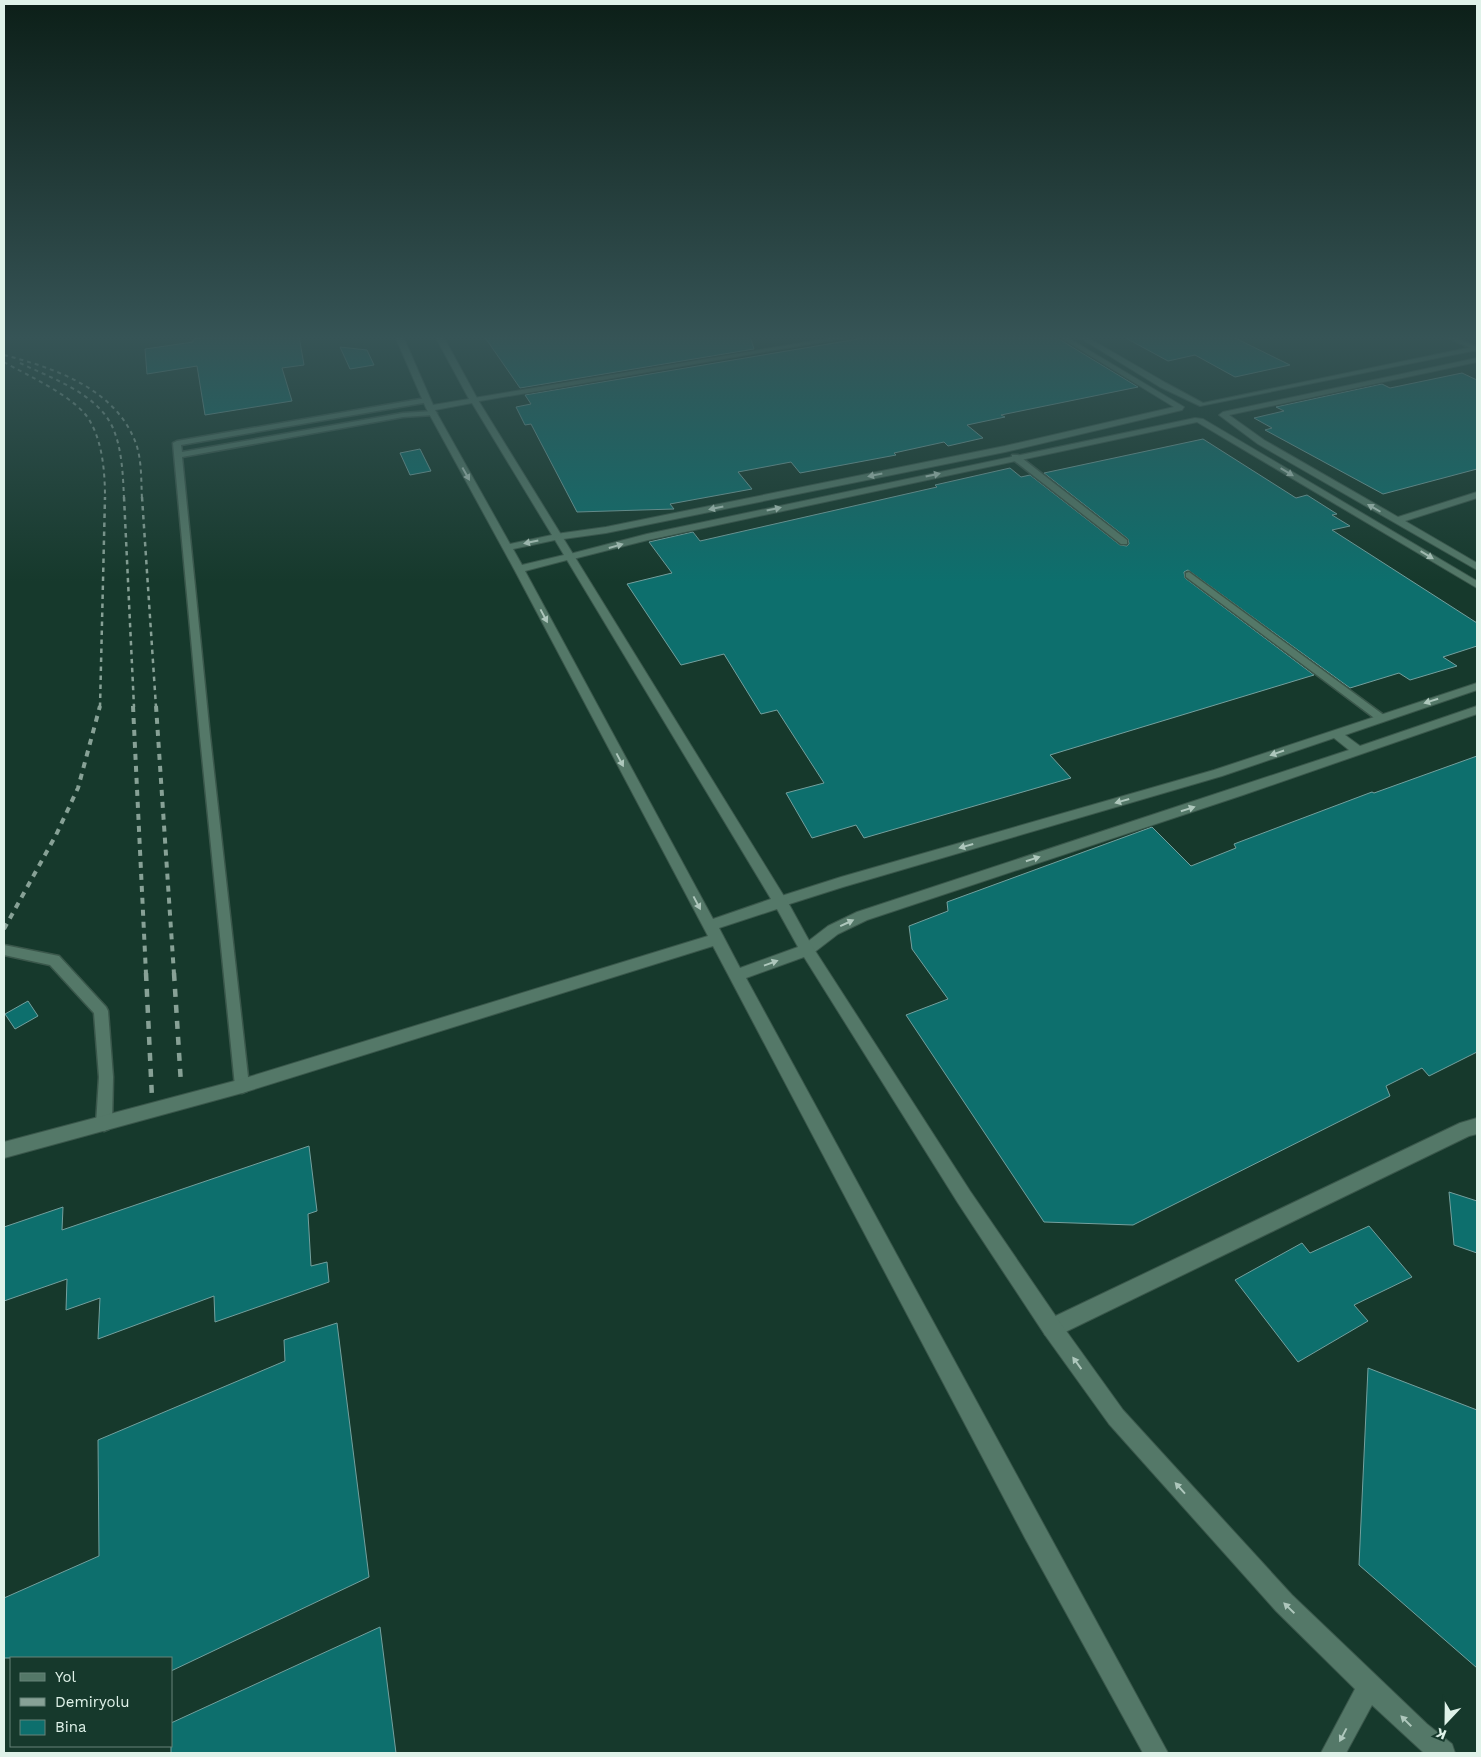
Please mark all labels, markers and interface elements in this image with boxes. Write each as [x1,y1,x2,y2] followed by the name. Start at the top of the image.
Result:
[462,466,470,481] one-way arrow
[1281,467,1294,476] one-way arrow
[868,471,883,479] one-way arrow
[926,471,941,479] one-way arrow
[708,504,724,512] one-way arrow
[1368,504,1381,513] one-way arrow
[767,505,782,513] one-way arrow
[524,538,539,546] one-way arrow
[609,541,624,549] one-way arrow
[1420,550,1434,559] one-way arrow
[540,609,548,623] one-way arrow
[1423,697,1438,705] one-way arrow
[1269,749,1284,757] one-way arrow
[616,753,625,767] one-way arrow
[1114,797,1129,805] one-way arrow
[1180,804,1195,812] one-way arrow
[958,843,973,851] one-way arrow
[1026,855,1041,863] one-way arrow
[692,897,701,910] one-way arrow
[839,919,854,927] one-way arrow
[764,959,779,967] one-way arrow
[1072,1356,1082,1370] one-way arrow
[1174,1482,1186,1494] one-way arrow
[1284,1602,1296,1614] one-way arrow
[10,1657,172,1747] legend
[55,1668,77,1686] text: Yol
[55,1693,129,1711] text: Demiryolu
[1421,1697,1471,1747] north arrow
[1400,1716,1412,1728] one-way arrow
[55,1718,87,1736] text: Bina
[1433,1725,1449,1743] text: K
[1339,1728,1347,1742] one-way arrow

